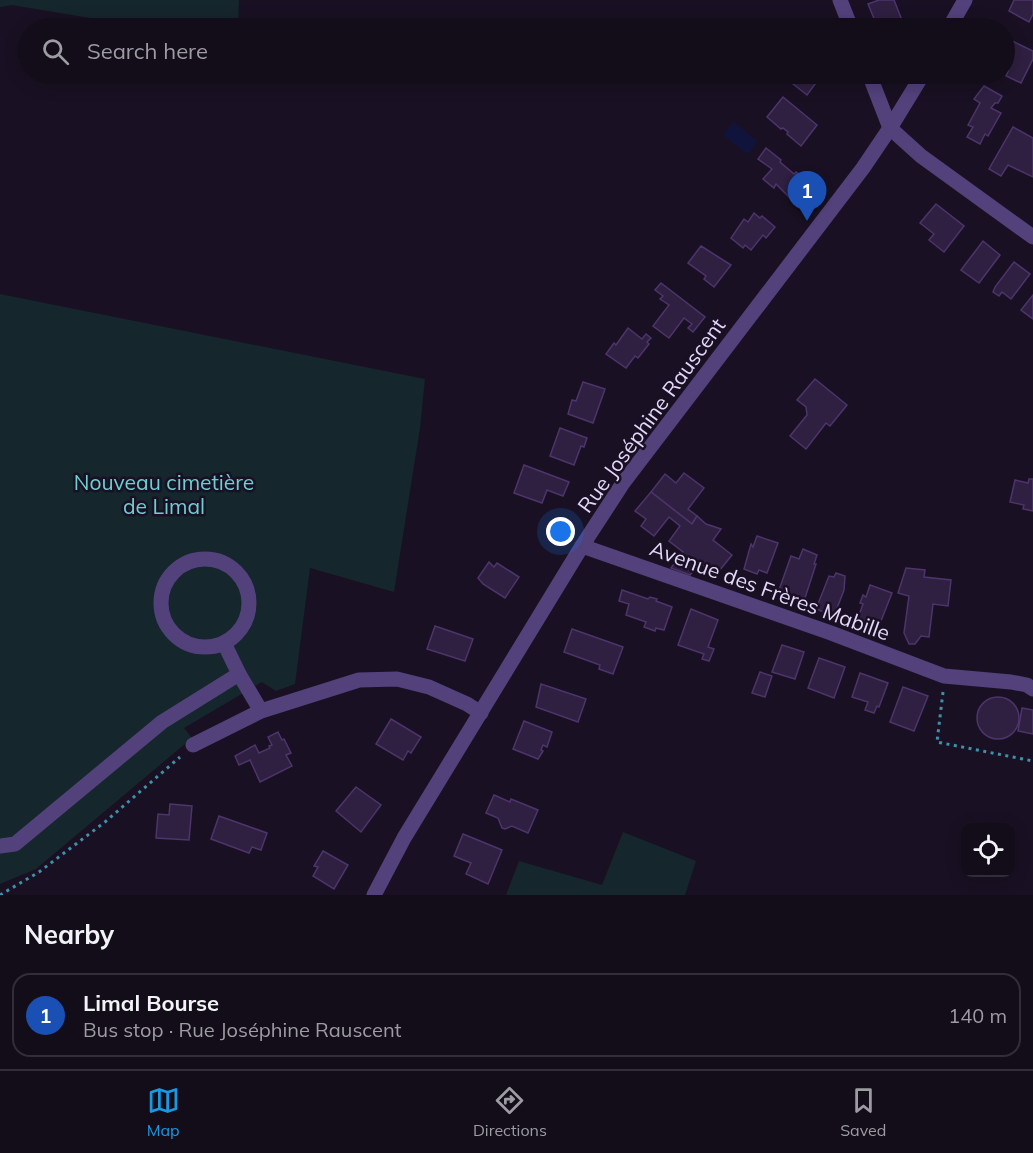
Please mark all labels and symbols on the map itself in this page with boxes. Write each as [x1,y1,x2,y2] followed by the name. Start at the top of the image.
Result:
[788,172,826,221] pin: 1
[572,313,730,517] street label: Rue Joséphine Rauscent
[74,469,254,519] park label: Nouveau cimetière de Limal
[546,517,575,546] your location
[646,534,894,646] street label: Avenue des Frères Mabille

